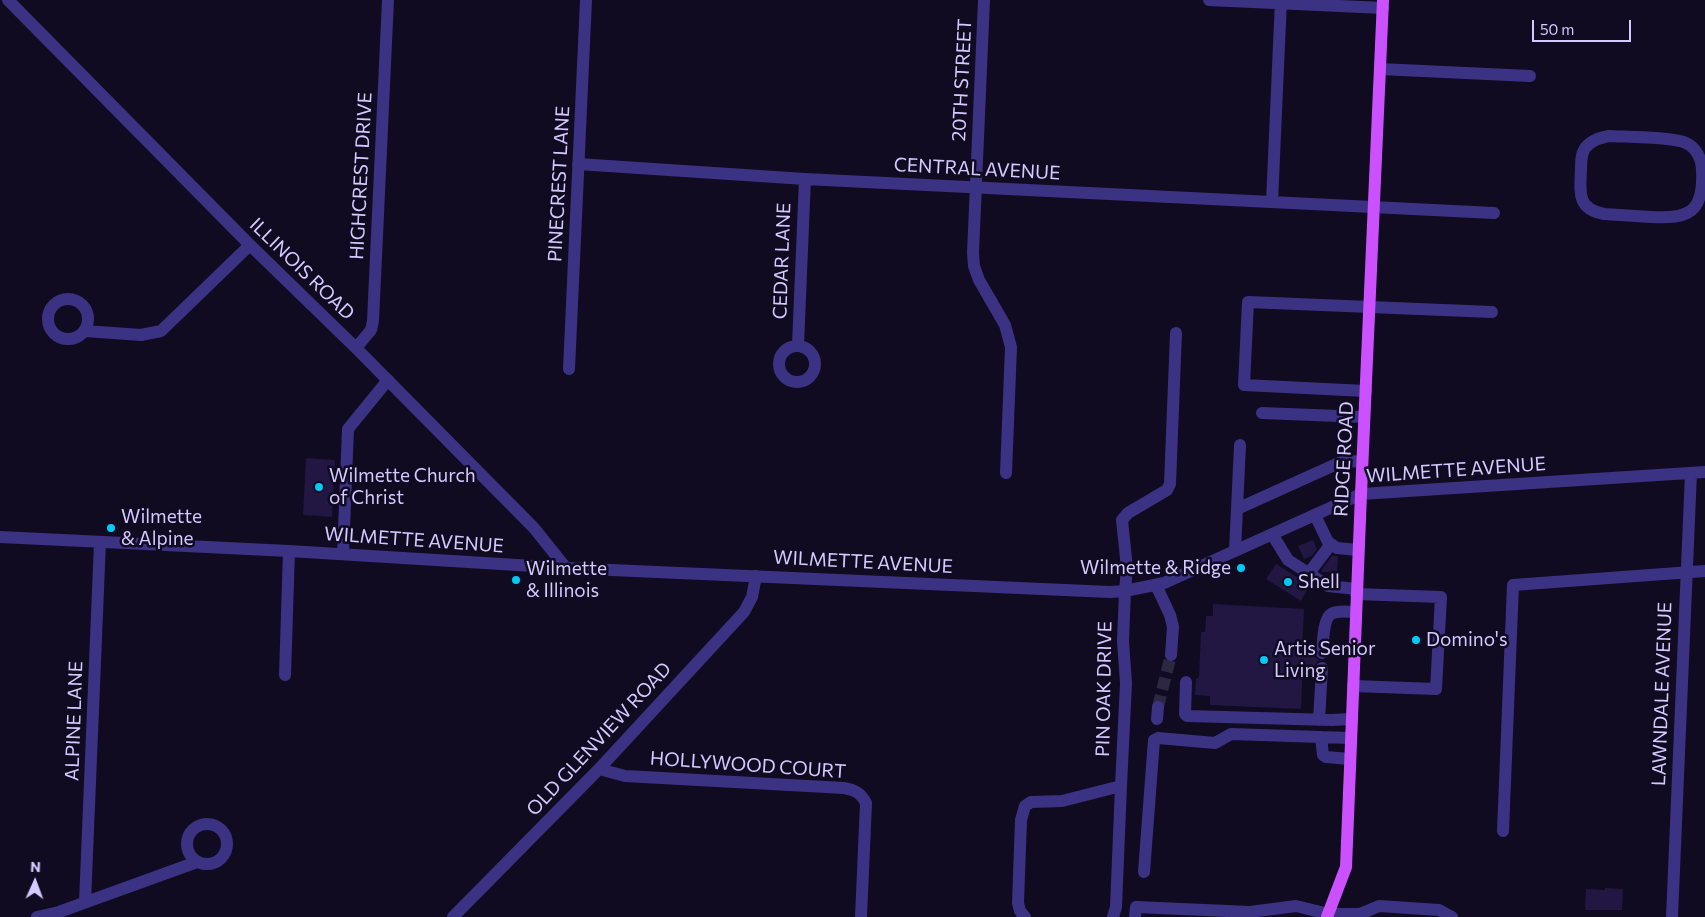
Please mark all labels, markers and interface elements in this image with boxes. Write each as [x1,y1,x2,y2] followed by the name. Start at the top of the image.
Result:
[1535,10,1634,42] scale bar
[947,18,977,142] street label: 20TH STREET
[1540,20,1574,38] text: 50 m
[345,92,377,260] street label: HIGHCREST DRIVE
[544,105,574,263] street label: PINECREST LANE
[893,153,1061,185] street label: CENTRAL AVENUE
[769,202,795,320] street label: CEDAR LANE
[245,213,359,325] street label: ILLINOIS ROAD
[1330,401,1358,517] street label: RIDGE ROAD
[1366,452,1546,488] street label: WILMETTE AVENUE
[329,465,476,509] place label: Wilmette Church of Christ
[313,481,325,493] marker: Wilmette Church of Christ
[121,506,202,550] place label: Wilmette & Alpine
[105,522,117,534] marker: Wilmette & Alpine
[324,522,504,558] street label: WILMETTE AVENUE
[773,546,953,578] street label: WILMETTE AVENUE
[1080,557,1231,579] place label: Wilmette & Ridge
[526,558,607,602] place label: Wilmette & Illinois
[1235,562,1247,574] marker: Wilmette & Ridge
[1298,571,1340,593] place label: Shell
[510,574,522,586] marker: Wilmette & Illinois
[1282,576,1294,588] marker: Shell
[1647,602,1677,786] street label: LAWNDALE AVENUE
[1091,621,1117,757] street label: PIN OAK DRIVE
[1426,629,1508,651] place label: Domino's
[1410,634,1422,646] marker: Domino's
[1274,638,1376,682] place label: Artis Senior Living
[1258,654,1270,666] marker: Artis Senior Living
[522,658,676,820] street label: OLD GLENVIEW ROAD
[61,661,87,781] street label: ALPINE LANE
[649,747,847,783] street label: HOLLYWOOD COURT
[10,857,60,907] north arrow
[30,858,41,875] text: N

